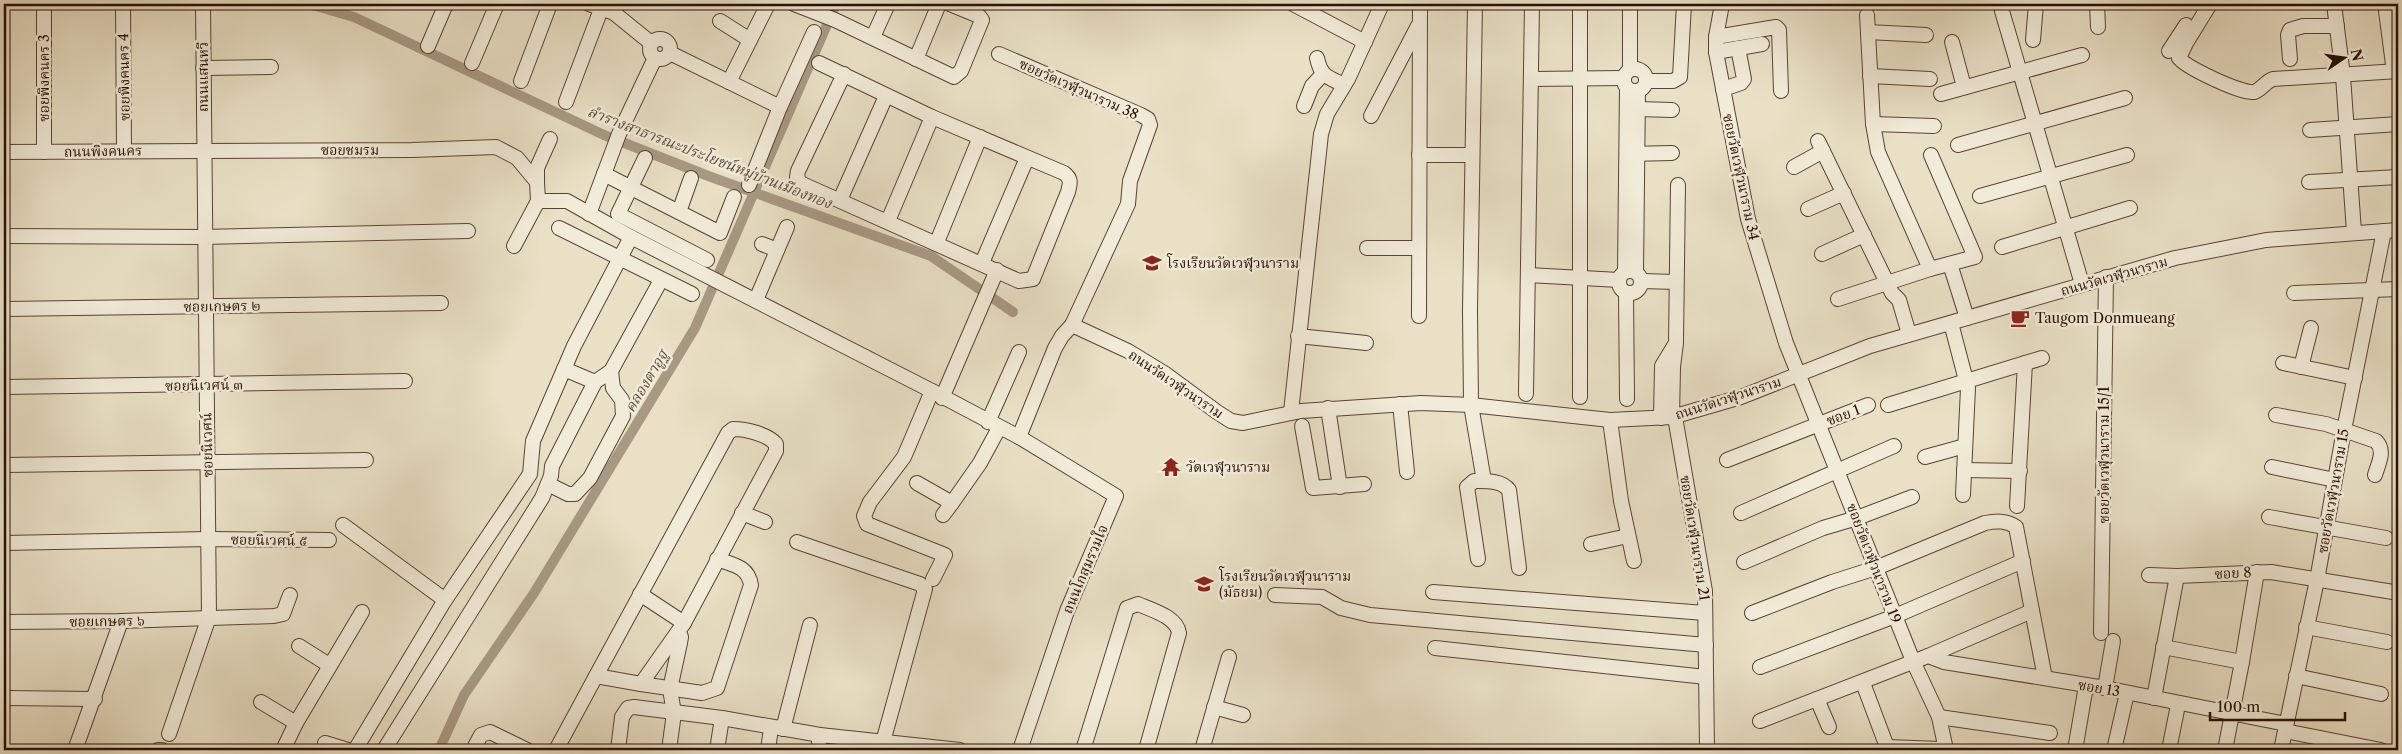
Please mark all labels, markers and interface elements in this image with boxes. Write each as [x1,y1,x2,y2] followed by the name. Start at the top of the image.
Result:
[2320,32,2370,82] north arrow
[114,33,134,121] street label: ซอยพิงคนคร 4
[35,34,53,122] street label: ซอยพิงคนคร 3
[194,42,212,112] street label: ถนนแสนหวี
[2347,47,2367,63] text: N
[1016,55,1142,123] street label: ซอยวัดเวฬุวนาราม 38
[585,101,836,214] water label: ลำรางสาธารณะประโยชน์หมู่บ้านเมืองทอง
[1719,112,1763,242] street label: ซอยวัดเวฬุวนาราม 34
[64,141,142,161] street label: ถนนพิงคนคร
[321,141,379,159] street label: ซอยชมรม
[1141,252,1163,274] school or university icon: โรงเรียนวัดเวฬุวนาราม
[2058,252,2170,300] street label: ถนนวัดเวฬุวนาราม
[1166,253,1299,272] place label: โรงเรียนวัดเวฬุวนาราม
[183,296,261,316] street label: ซอยเกษตร ๒
[2009,307,2031,329] cafe icon: Taugom Donmueang
[2035,309,2175,327] place label: Taugom Donmueang
[620,345,674,416] water label: คลองตาอูฐ
[1125,346,1227,422] street label: ถนนวัดเวฬุวนาราม
[1673,372,1783,424] street label: ถนนวัดเวฬุวนาราม
[165,375,243,395] street label: ซอยนิเวศน์ ๓
[2095,386,2113,524] street label: ซอยวัดเวฬุวนาราม 15/1
[1824,400,1862,430] street label: ซอย 1
[197,413,217,477] street label: ซอยนิเวศน์
[2313,427,2353,555] street label: ซอยวัดเวฬุวนาราม 15
[1160,456,1182,478] temple icon: วัดเวฬุวนาราม
[1186,458,1270,476] place label: วัดเวฬุวนาราม
[1676,474,1714,602] street label: ซอยวัดเวฬุวนาราม 21
[1843,501,1905,625] street label: ซอยวัดเวฬุวนาราม 19
[1057,521,1112,616] street label: ถนนโกสุมรวมใจ
[231,530,307,550] street label: ซอยนิเวศน์ ๕
[2214,563,2252,583] street label: ซอย 8
[1218,566,1351,601] place label: โรงเรียนวัดเวฬุวนาราม (มัธยม)
[1193,573,1215,595] school or university icon: โรงเรียนวัดเวฬุวนาราม (มัธยม)
[69,611,145,631] street label: ซอยเกษตร ๖
[2077,675,2121,701] street label: ซอย 13
[2210,689,2344,721] scale bar
[2217,697,2260,716] text: 100 m

